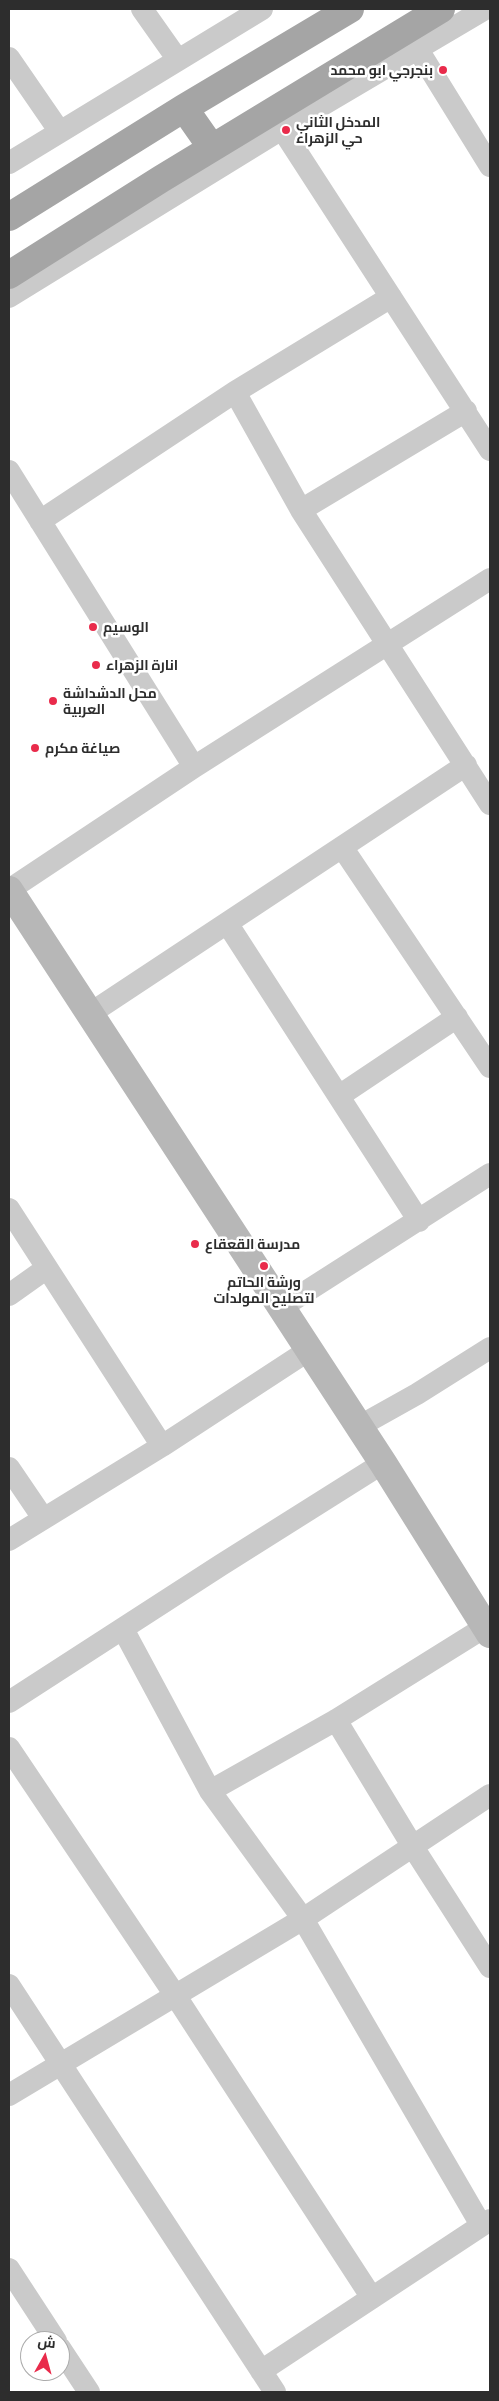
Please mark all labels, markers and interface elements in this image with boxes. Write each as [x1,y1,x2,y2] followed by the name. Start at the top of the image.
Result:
[330,62,433,78] place label: بنجرجي ابو محمد
[437,64,449,76] marker: بنجرجي ابو محمد
[296,114,380,146] place label: المدخل الثاني حي الزهراء
[280,124,292,136] marker: المدخل الثاني حي الزهراء
[103,619,149,635] place label: الوسيم
[87,621,99,633] marker: الوسيم
[106,657,178,673] place label: انارة الزهراء
[90,659,102,671] marker: انارة الزهراء
[63,685,157,718] place label: محل الدشداشة العربية
[47,695,59,707] marker: محل الدشداشة العربية
[45,740,120,756] place label: صياغة مكرم
[29,742,41,754] marker: صياغة مكرم
[205,1236,300,1252] place label: مدرسة القعقاع
[189,1238,201,1250] marker: مدرسة القعقاع
[258,1260,270,1272] marker: ورشة الحاتم لتصليح المولدات
[214,1274,314,1306] place label: ورشة الحاتم لتصليح المولدات
[20,2331,70,2381] north arrow
[37,2332,57,2351] text: ش

